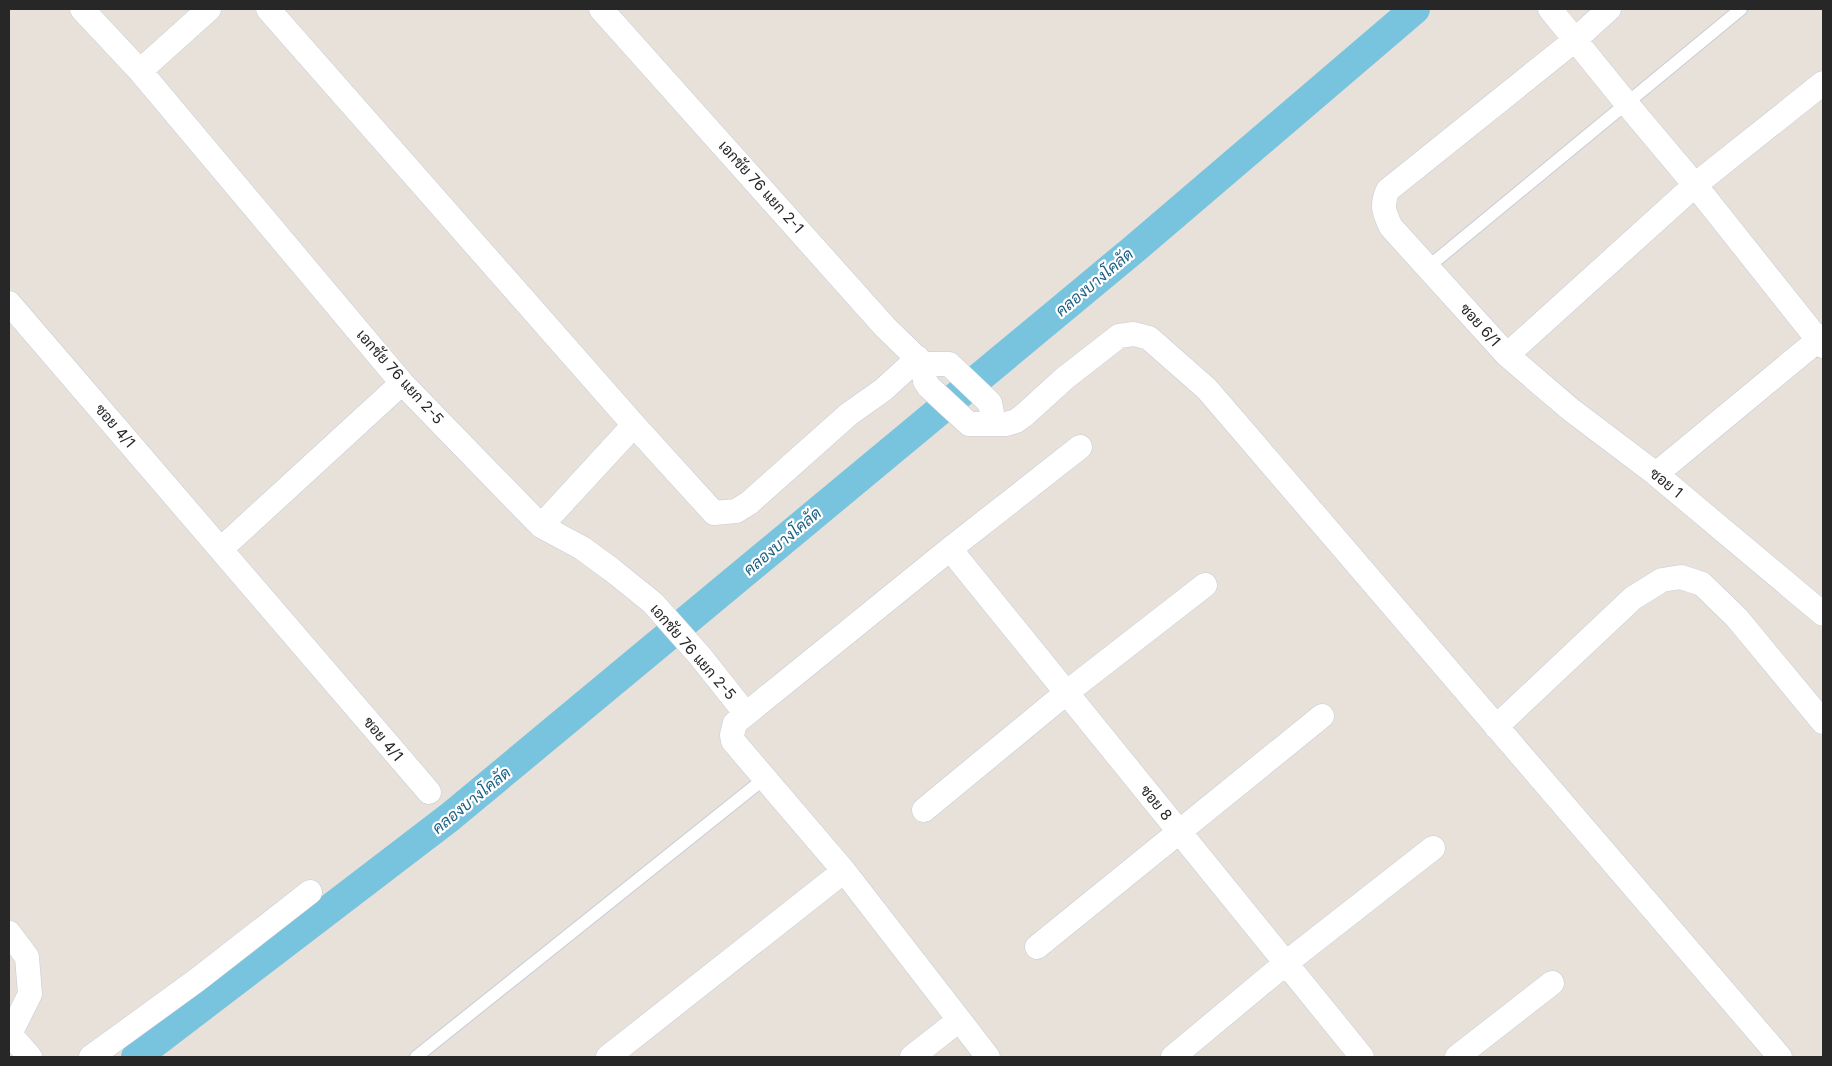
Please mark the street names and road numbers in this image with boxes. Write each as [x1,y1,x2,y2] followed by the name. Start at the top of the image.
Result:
[715,136,808,237] street label: เอกชัย 76 แยก 2-1
[1456,299,1505,350] street label: ซอย 6/1
[353,325,448,428] street label: เอกชัย 76 แยก 2-5
[91,400,140,452] street label: ซอย 4/1
[1646,464,1687,502] street label: ซอย 1
[646,600,740,704] street label: เอกชัย 76 แยก 2-5
[359,713,407,765] street label: ซอย 4/1
[1136,781,1176,824] street label: ซอย 8

